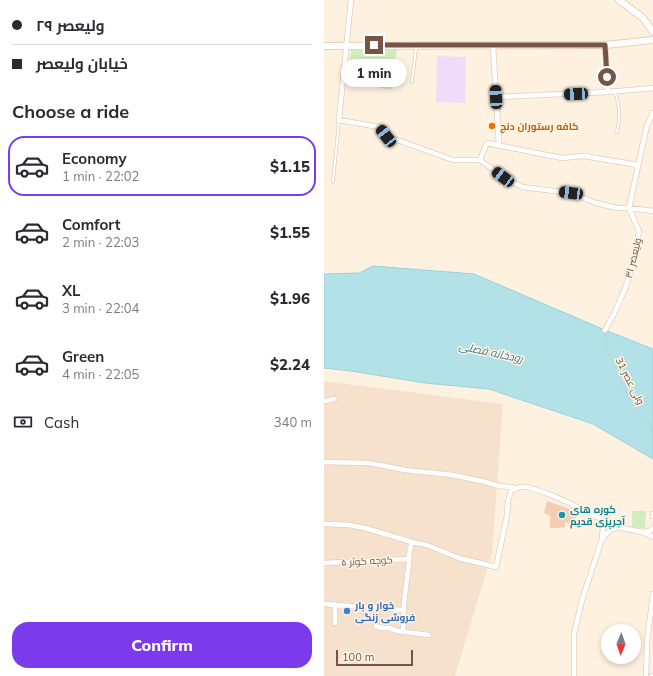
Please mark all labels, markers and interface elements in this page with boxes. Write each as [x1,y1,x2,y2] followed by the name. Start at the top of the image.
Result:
[36,16,104,35] text: ولیعصر ۲۹
[365,36,383,54] route end
[36,54,128,73] text: خیابان ولیعصر
[341,59,407,87] callout: 1 min
[357,65,391,81] text: 1 min
[598,68,616,86] route start
[489,85,503,109] car
[564,87,588,101] car
[12,100,129,123] text: Choose a ride
[500,120,579,134] place label: کافه رستوران دنج
[487,121,497,131] marker: کافه رستوران دنج
[374,123,398,149] car
[14,148,50,184] icon: car
[62,149,127,168] text: Economy
[270,157,310,176] text: $1.15
[490,165,516,189] car
[62,168,139,184] text: 1 min · 22:02
[558,186,584,200] car
[14,214,50,250] icon: car
[62,215,120,234] text: Comfort
[270,223,310,242] text: $1.55
[62,234,139,250] text: 2 min · 22:03
[622,236,644,280] street label: ولیعصر ۳۱
[14,280,50,316] icon: car
[62,281,80,300] text: XL
[270,289,310,308] text: $1.96
[62,300,139,316] text: 3 min · 22:04
[458,338,525,366] water label: رودخانه فصلی
[14,346,50,382] icon: car
[62,347,104,366] text: Green
[270,355,310,374] text: $2.24
[613,355,647,407] street label: ولی عصر 31
[62,366,139,382] text: 4 min · 22:05
[12,411,34,433] icon: cash
[44,413,79,432] text: Cash
[274,414,312,430] text: 340 m
[570,503,626,529] place label: کوره های آجرپزی قدیم
[557,510,567,520] marker: کوره های آجرپزی قدیم
[341,553,393,569] street label: کوچه کوثر ۵
[354,599,415,624] place label: خوار و بار فروشی زنگی
[342,606,352,616] marker: خوار و بار فروشی زنگی
[12,622,312,668] button: Confirm
[601,624,641,664] north arrow
[601,624,641,664] map controls
[336,648,413,667] scale bar
[342,650,374,664] text: 100 m

